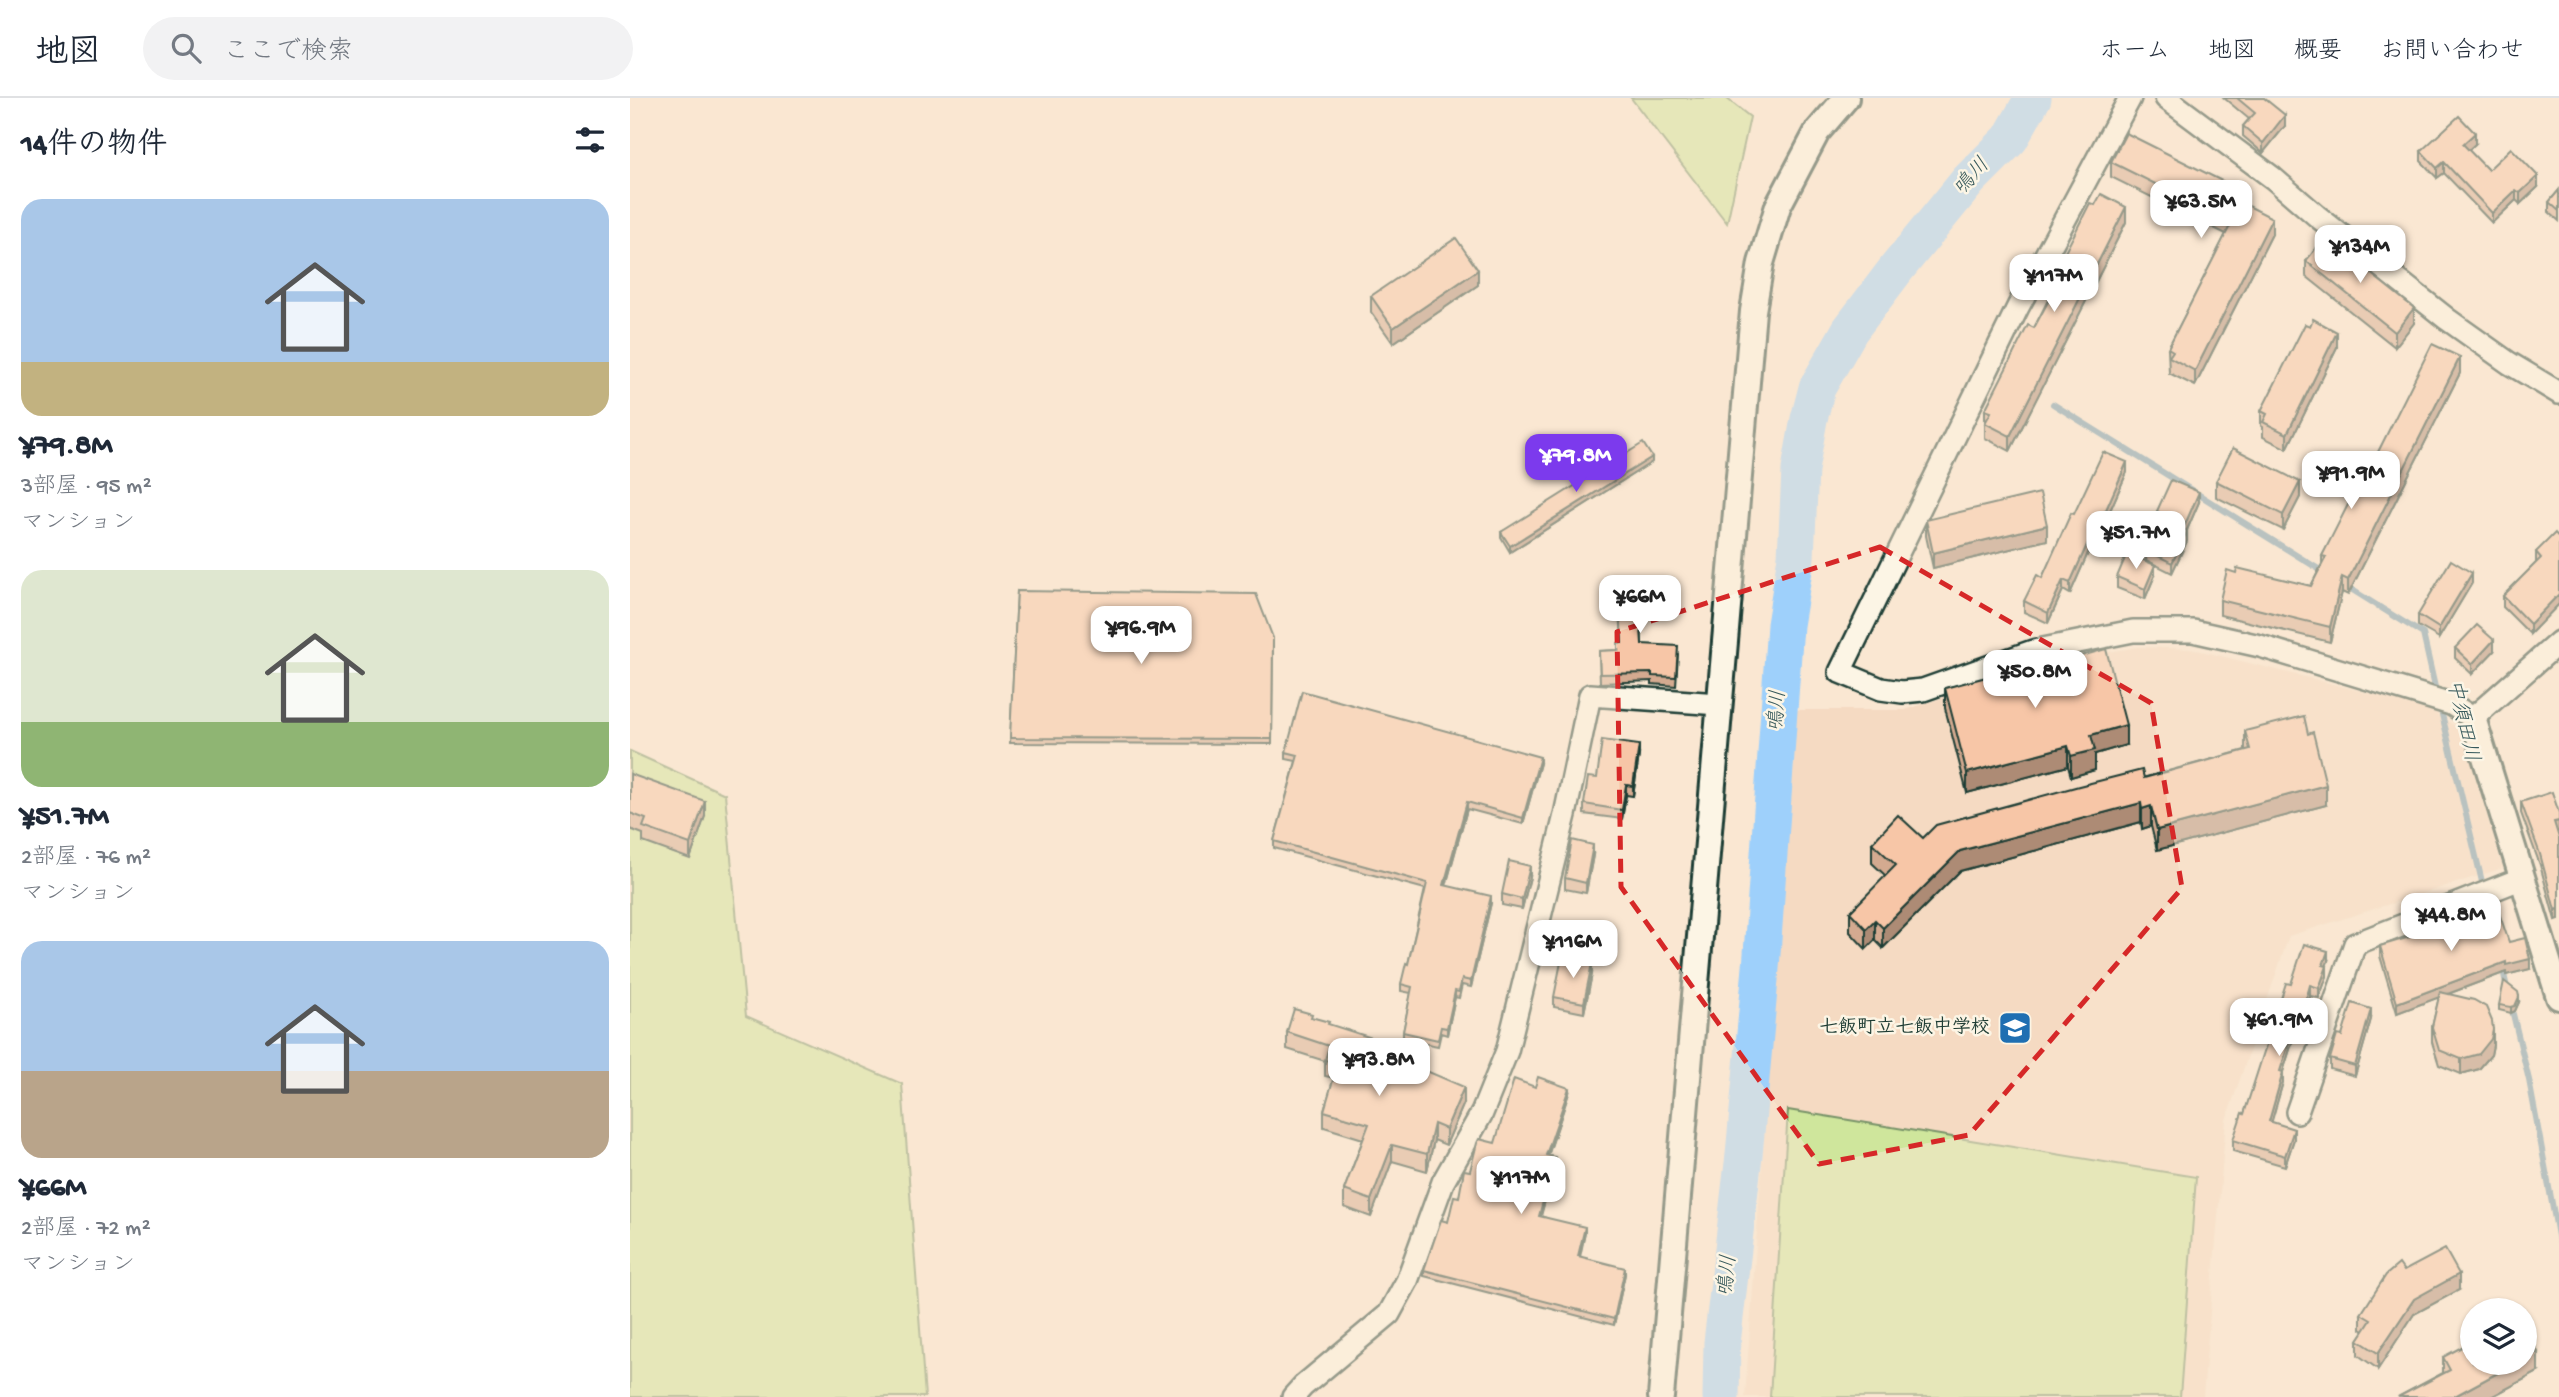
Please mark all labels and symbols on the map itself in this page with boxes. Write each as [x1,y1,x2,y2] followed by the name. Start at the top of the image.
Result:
[1948,153,1996,202] water label: 鳴川
[2144,180,2258,240] pin: ¥63.5M
[2311,226,2409,285] pin: ¥134M
[2005,254,2103,314] pin: ¥117M
[1519,434,1633,494] pin: ¥79.8M
[2294,452,2408,511] pin: ¥91.9M
[2079,512,2193,571] pin: ¥51.7M
[1599,575,1681,635] pin: ¥66M
[1084,606,1198,666] pin: ¥96.9M
[1978,650,2092,710] pin: ¥50.8M
[2439,677,2485,765] water label: 中須田川
[1763,689,1793,733] water label: 鳴川
[2394,894,2508,953] pin: ¥44.8M
[1524,920,1622,980] pin: ¥116M
[2222,998,2336,1058] pin: ¥61.9M
[1996,1009,2034,1047] school or university icon: 七飯町立七飯中学校
[1819,1016,1990,1040] place label: 七飯町立七飯中学校
[1322,1038,1436,1098] pin: ¥93.8M
[1472,1156,1570,1216] pin: ¥117M
[1712,1254,1744,1298] water label: 鳴川

